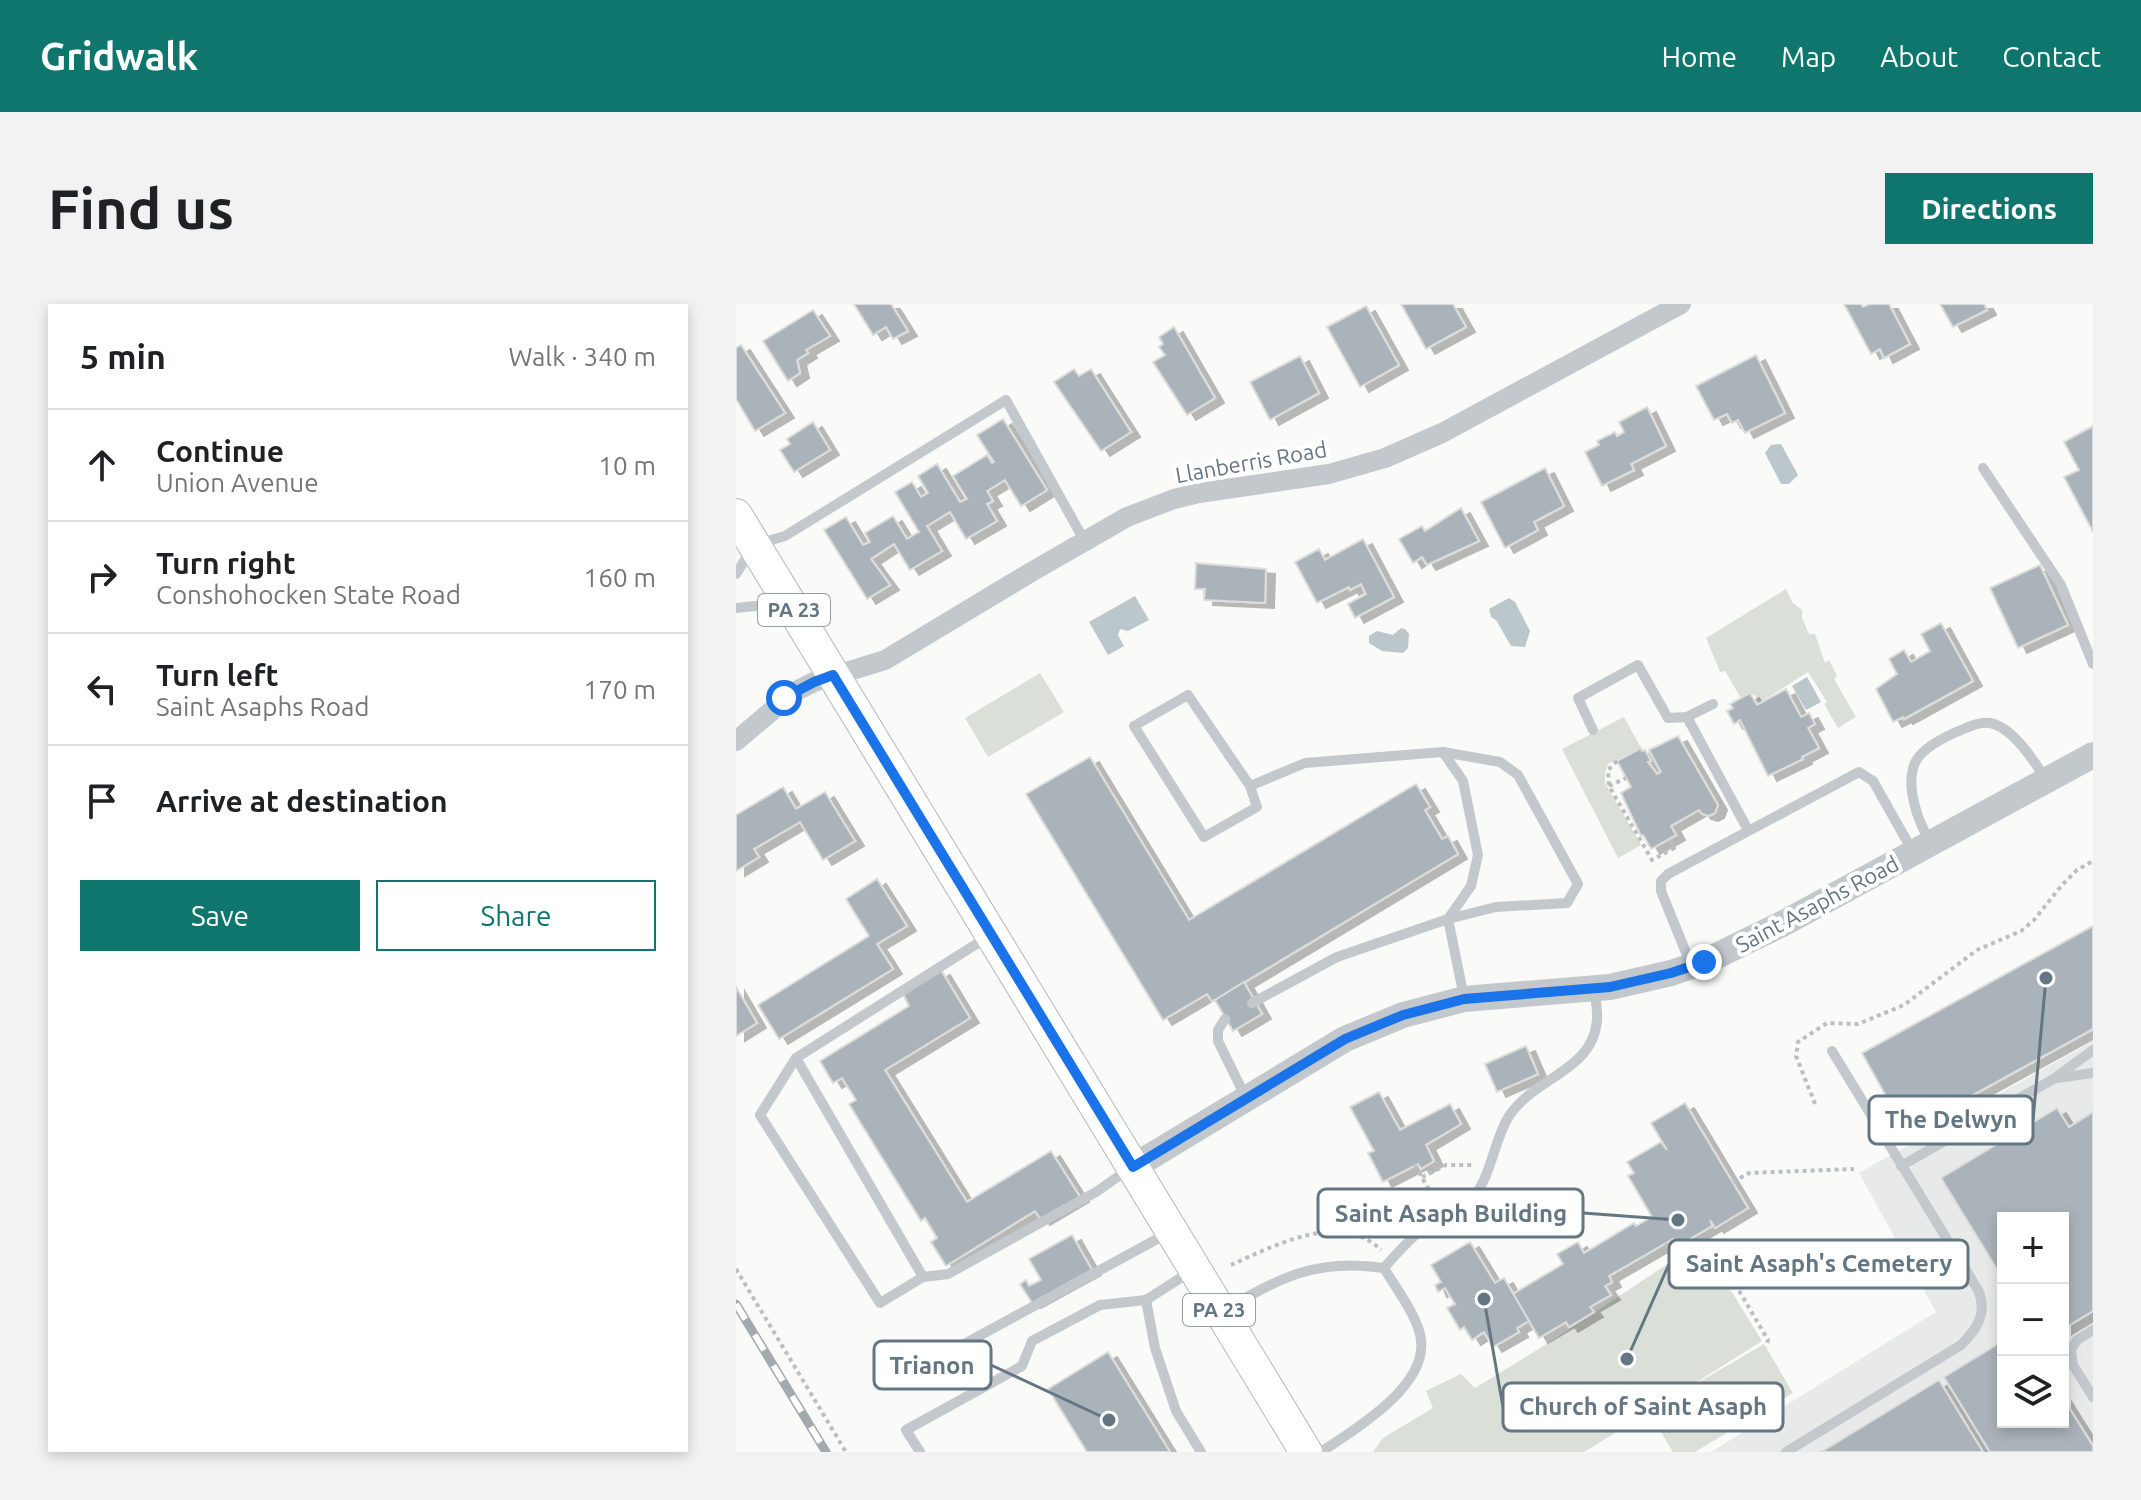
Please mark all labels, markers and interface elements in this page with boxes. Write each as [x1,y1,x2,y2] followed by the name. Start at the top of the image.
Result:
[40,35,198,77] text: Gridwalk
[1662,41,1737,72] text: Home
[1781,41,1836,72] text: Map
[1880,41,1958,72] text: About
[2002,41,2101,72] text: Contact
[1885,173,2093,244] button: Directions
[48,177,234,240] text: Find us
[80,337,166,375] text: 5 min
[508,342,656,371] text: Walk · 340 m
[156,434,284,468] text: Continue
[1173,436,1329,487] street label: Llanberris Road
[80,443,124,487] icon: ahead
[598,451,656,480] text: 10 m
[156,468,319,497] text: Union Avenue
[156,546,296,580] text: Turn right
[80,555,124,599] icon: right
[584,563,656,592] text: 160 m
[156,580,461,609] text: Conshohocken State Road
[758,594,830,626] road number: PA 23
[156,658,278,692] text: Turn left
[80,667,124,711] icon: left
[584,675,656,704] text: 170 m
[766,680,802,716] route start
[156,692,369,721] text: Saint Asaphs Road
[80,779,124,823] icon: arrive
[156,784,448,818] text: Arrive at destination
[1731,850,1902,957] street label: Saint Asaphs Road
[80,880,360,951] button: Save
[376,880,656,951] button: Share
[1686,944,1722,980] route end
[1869,1096,2033,1144] callout: The Delwyn
[1885,1106,2017,1133] text: The Delwyn
[1318,1189,1583,1237] callout: Saint Asaph Building
[1335,1200,1567,1227] text: Saint Asaph Building
[1997,1212,2069,1428] map controls
[1997,1212,2069,1284] button: +
[1669,1240,1968,1288] callout: Saint Asaph's Cemetery
[1686,1250,1952,1277] text: Saint Asaph's Cemetery
[1997,1284,2069,1356] button: −
[1183,1294,1255,1326] road number: PA 23
[874,1341,991,1389] callout: Trianon
[889,1352,975,1379] text: Trianon
[1997,1356,2069,1428] button: layers
[1503,1383,1783,1431] callout: Church of Saint Asaph
[1519,1393,1767,1420] text: Church of Saint Asaph

